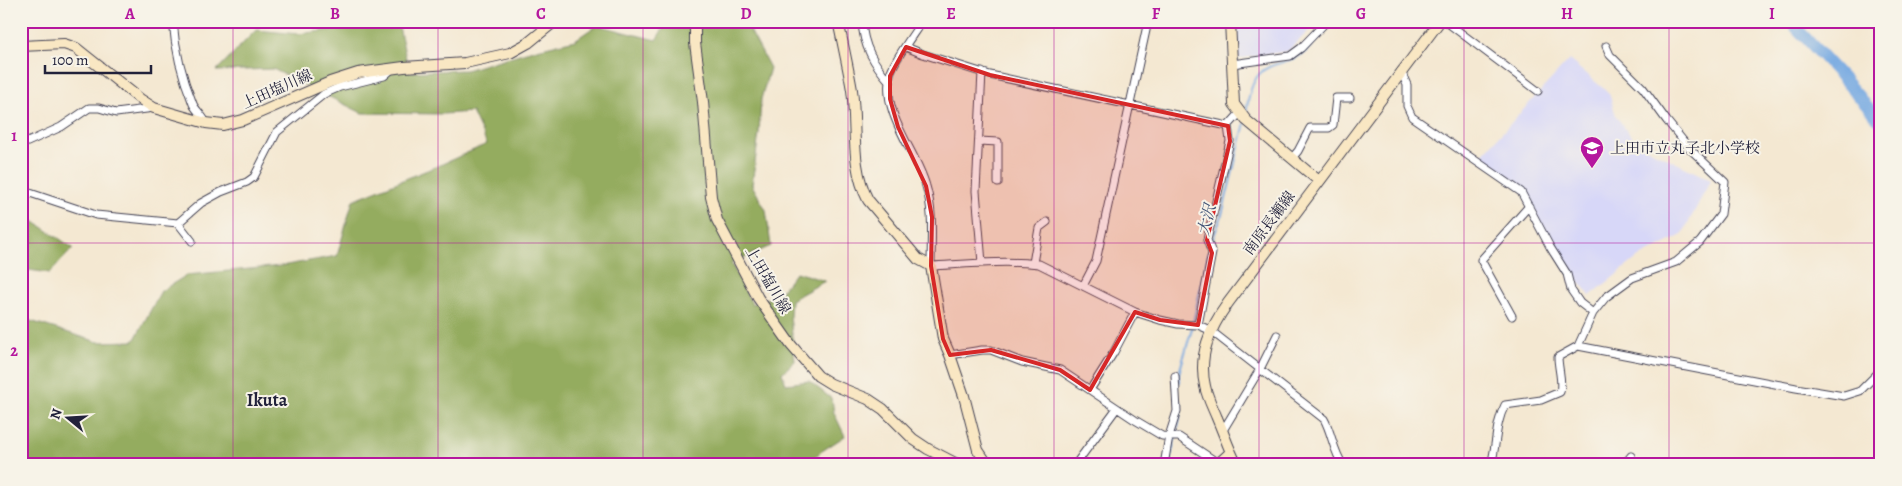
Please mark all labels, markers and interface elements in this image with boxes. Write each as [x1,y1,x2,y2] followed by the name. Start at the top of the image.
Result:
[124,3,136,25] text: A
[330,3,340,25] text: B
[536,3,546,25] text: C
[740,3,752,25] text: D
[946,3,956,25] text: E
[1152,3,1161,25] text: F
[1356,3,1366,25] text: G
[1561,3,1573,25] text: H
[1769,3,1775,25] text: I
[45,42,151,74] scale bar
[52,50,89,70] text: 100 m
[239,65,315,113] street label: 上田塩川線
[11,125,17,147] text: 1
[1579,135,1605,169] school or university icon: 上田市立丸子北小学校
[1610,138,1760,158] place label: 上田市立丸子北小学校
[1238,187,1300,259] street label: 南原長瀬線
[1192,200,1222,238] water label: 大沢
[741,243,795,317] street label: 上田塩川線
[10,340,18,362] text: 2
[247,388,288,412] district label: Ikuta
[42,394,92,444] north arrow
[46,406,67,422] text: N

